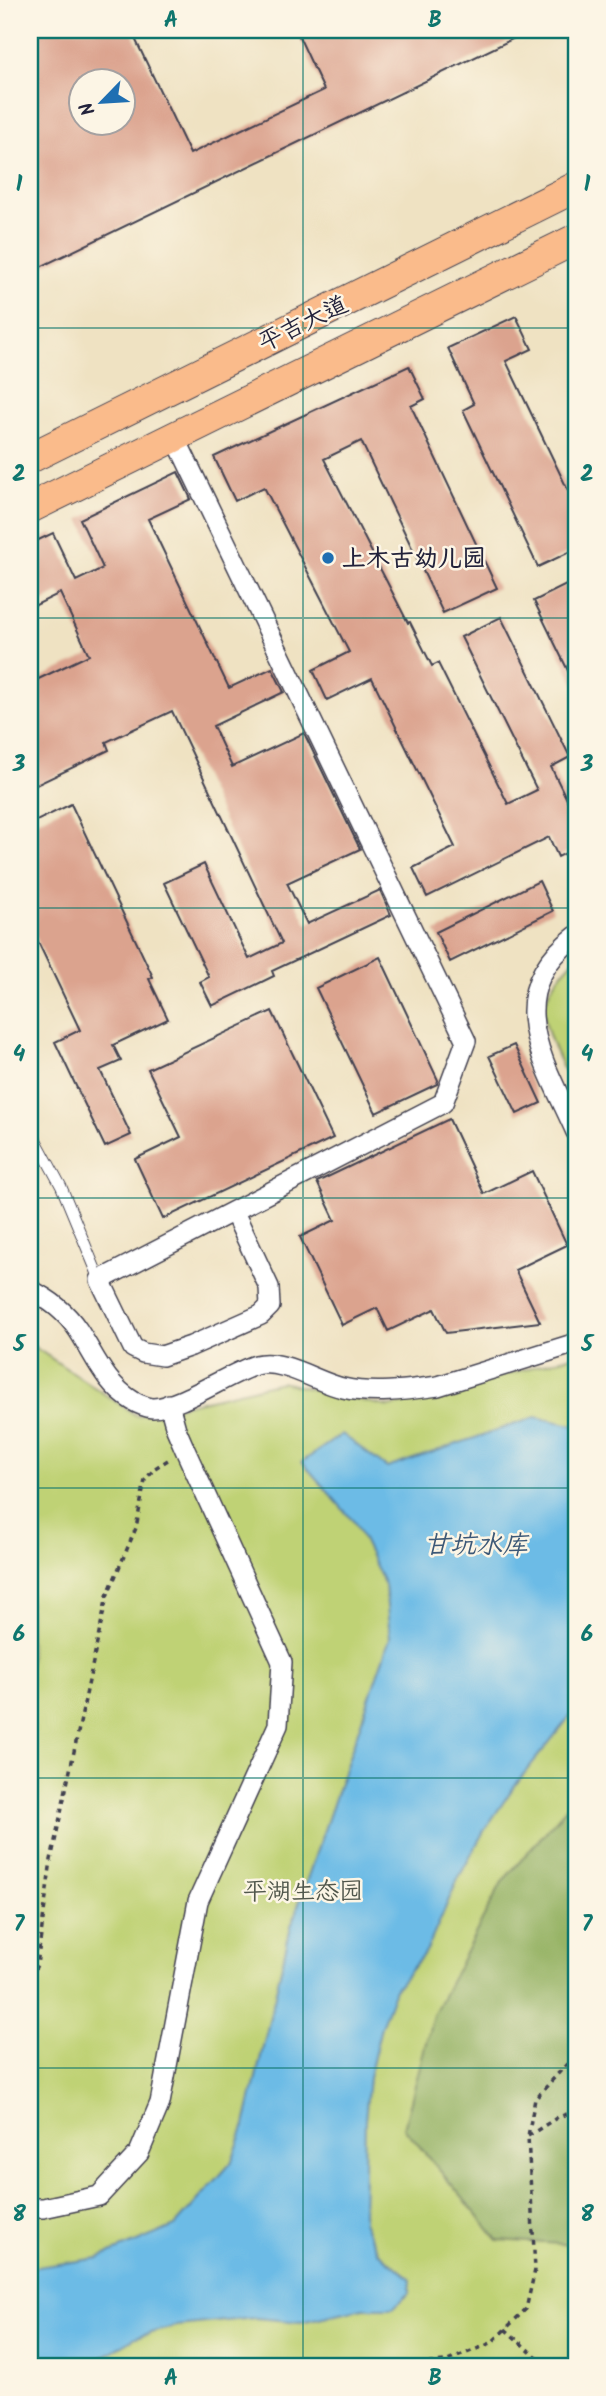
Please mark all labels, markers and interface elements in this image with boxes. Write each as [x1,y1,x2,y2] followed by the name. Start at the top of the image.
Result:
[164,3,178,39] text: A
[428,3,442,39] text: B
[66,66,136,136] north arrow
[72,97,105,120] text: N
[16,167,23,203] text: 1
[584,167,591,203] text: 1
[252,286,355,363] street label: 平吉大道
[12,457,26,493] text: 2
[580,457,594,493] text: 2
[342,540,486,579] place label: 上木古幼儿园
[320,550,336,566] marker: 上木古幼儿园
[12,747,26,783] text: 3
[580,747,594,783] text: 3
[13,1037,26,1073] text: 4
[581,1037,594,1073] text: 4
[12,1327,27,1363] text: 5
[580,1327,595,1363] text: 5
[424,1525,530,1567] water label: 甘坑水库
[13,1617,25,1653] text: 6
[581,1617,593,1653] text: 6
[243,1873,363,1912] park label: 平湖生态园
[14,1907,26,1943] text: 7
[582,1907,594,1943] text: 7
[12,2197,26,2233] text: 8
[580,2197,594,2233] text: 8
[164,2361,178,2396] text: A
[428,2361,442,2396] text: B

